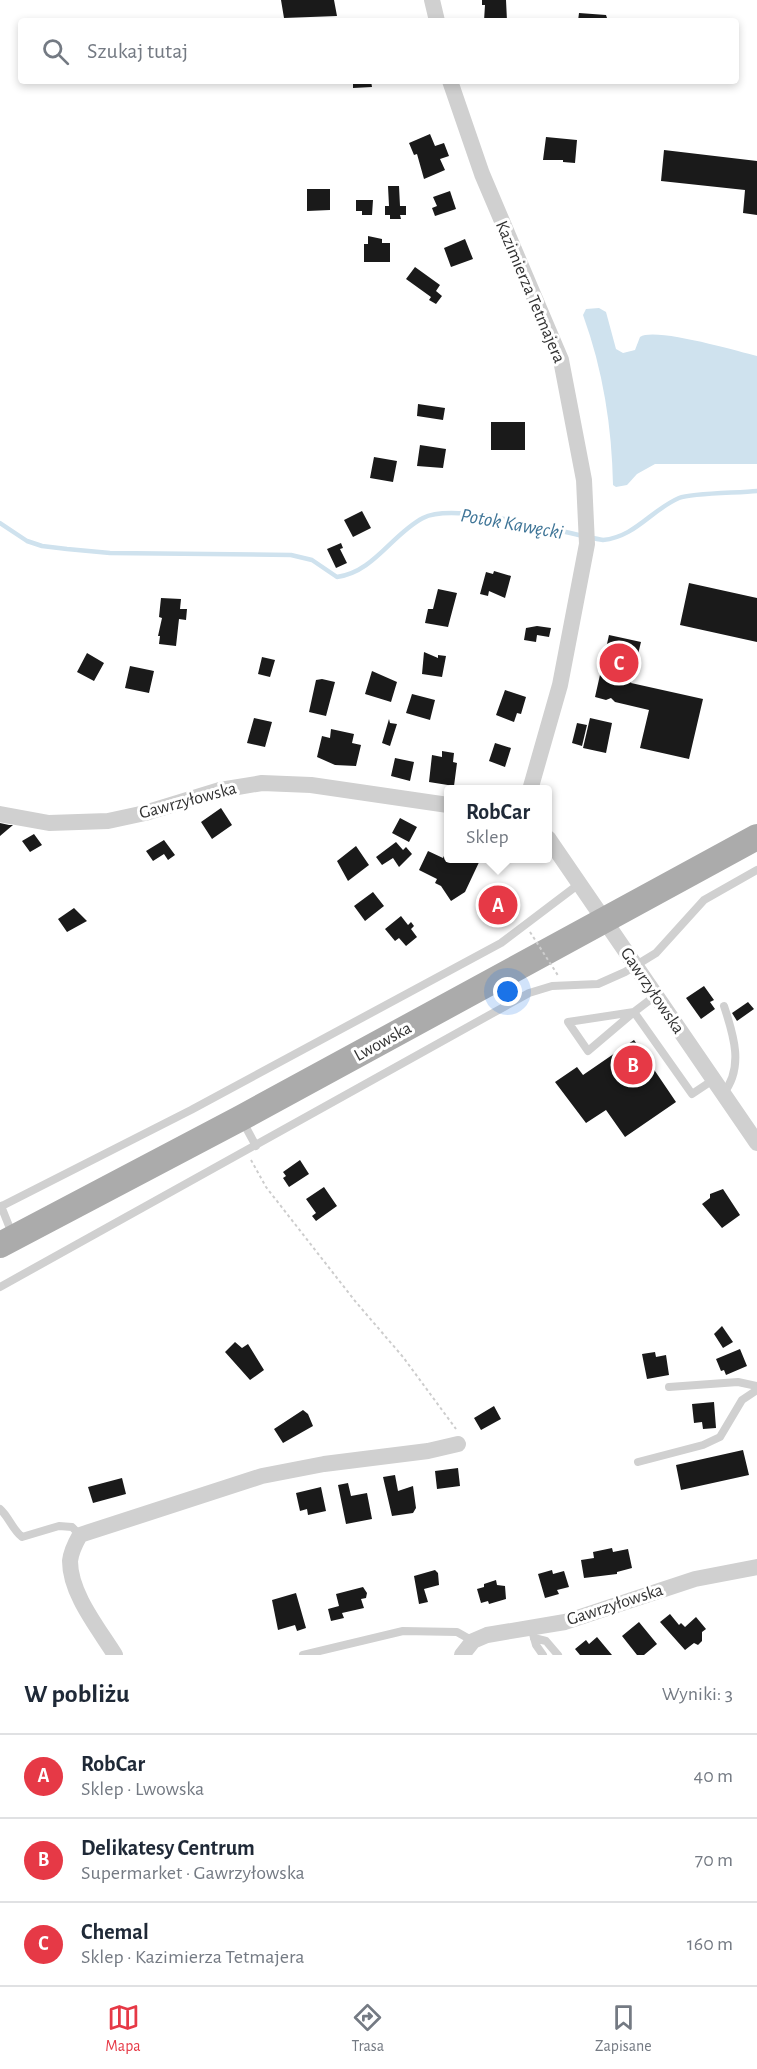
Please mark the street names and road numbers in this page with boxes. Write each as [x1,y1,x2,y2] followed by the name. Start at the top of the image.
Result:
[492,218,568,366] street label: Kazimierza Tetmajera
[137,779,239,823] street label: Gawrzyłowska
[617,945,687,1037] street label: Gawrzyłowska
[351,1019,415,1065] street label: Lwowska
[565,1581,665,1629] street label: Gawrzyłowska

